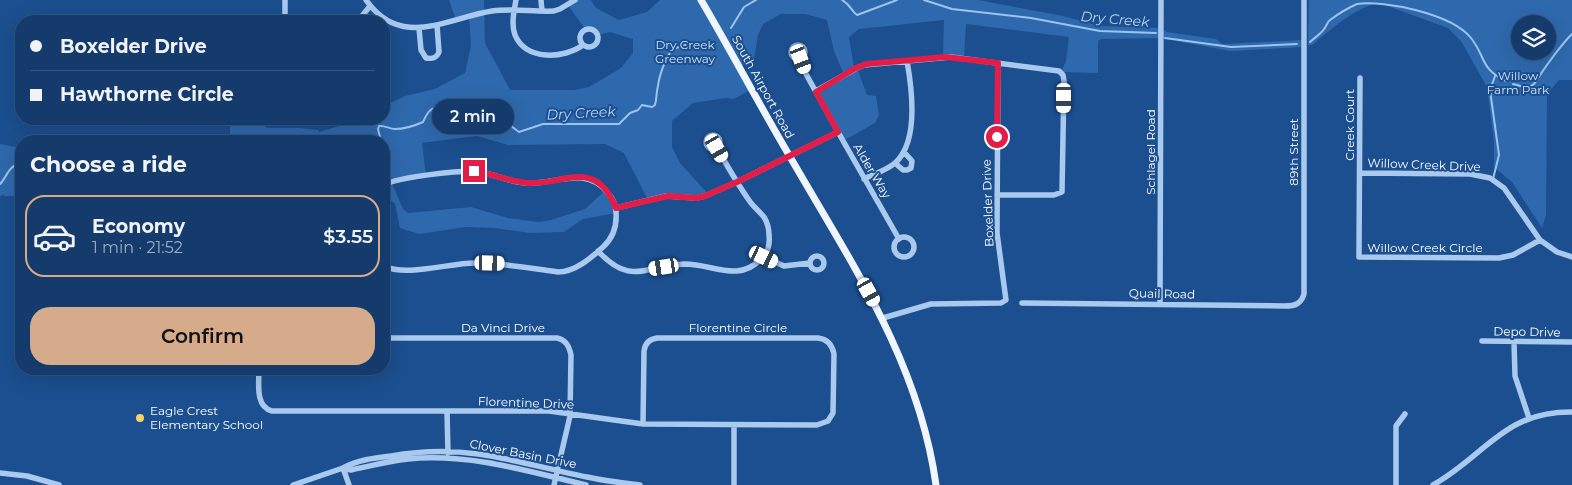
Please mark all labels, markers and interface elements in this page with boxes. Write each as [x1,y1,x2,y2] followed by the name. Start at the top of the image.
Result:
[1080,7,1151,31] water label: Dry Creek
[1511,15,1556,60] map controls
[1511,15,1556,60] button: layers
[729,33,798,141] street label: South Airport Road
[60,35,207,58] text: Boxelder Drive
[655,37,716,66] park label: Dry Creek Greenway
[788,42,813,76] car
[1487,68,1550,97] park label: Willow Farm Park
[60,83,234,106] text: Hawthorne Circle
[1056,83,1071,113] car
[1342,89,1357,161] street label: Creek Court
[433,99,515,134] callout: 2 min
[546,102,617,124] water label: Dry Creek
[450,107,496,126] text: 2 min
[1143,109,1158,195] street label: Schlagel Road
[1286,118,1301,186] street label: 89th Street
[986,126,1008,148] route start
[703,131,730,165] car
[850,141,895,201] street label: Alder Way
[30,151,187,178] text: Choose a ride
[1367,155,1481,174] street label: Willow Creek Drive
[978,159,997,247] street label: Boxelder Drive
[463,160,485,182] route end
[32,214,77,259] icon: car
[92,215,185,238] text: Economy
[323,225,373,248] text: $3.55
[92,238,183,257] text: 1 min · 21:52
[1367,240,1483,255] street label: Willow Creek Circle
[747,244,780,270] car
[474,255,505,271] car
[648,257,679,277] car
[855,275,882,309] car
[1129,285,1195,302] street label: Quail Road
[30,307,375,365] button: Confirm
[461,320,545,335] street label: Da Vinci Drive
[689,320,787,335] street label: Florentine Circle
[1493,323,1561,340] street label: Depo Drive
[478,393,574,412] street label: Florentine Drive
[150,403,263,432] place label: Eagle Crest Elementary School
[134,412,146,424] marker: Eagle Crest Elementary School
[468,436,578,471] street label: Clover Basin Drive

